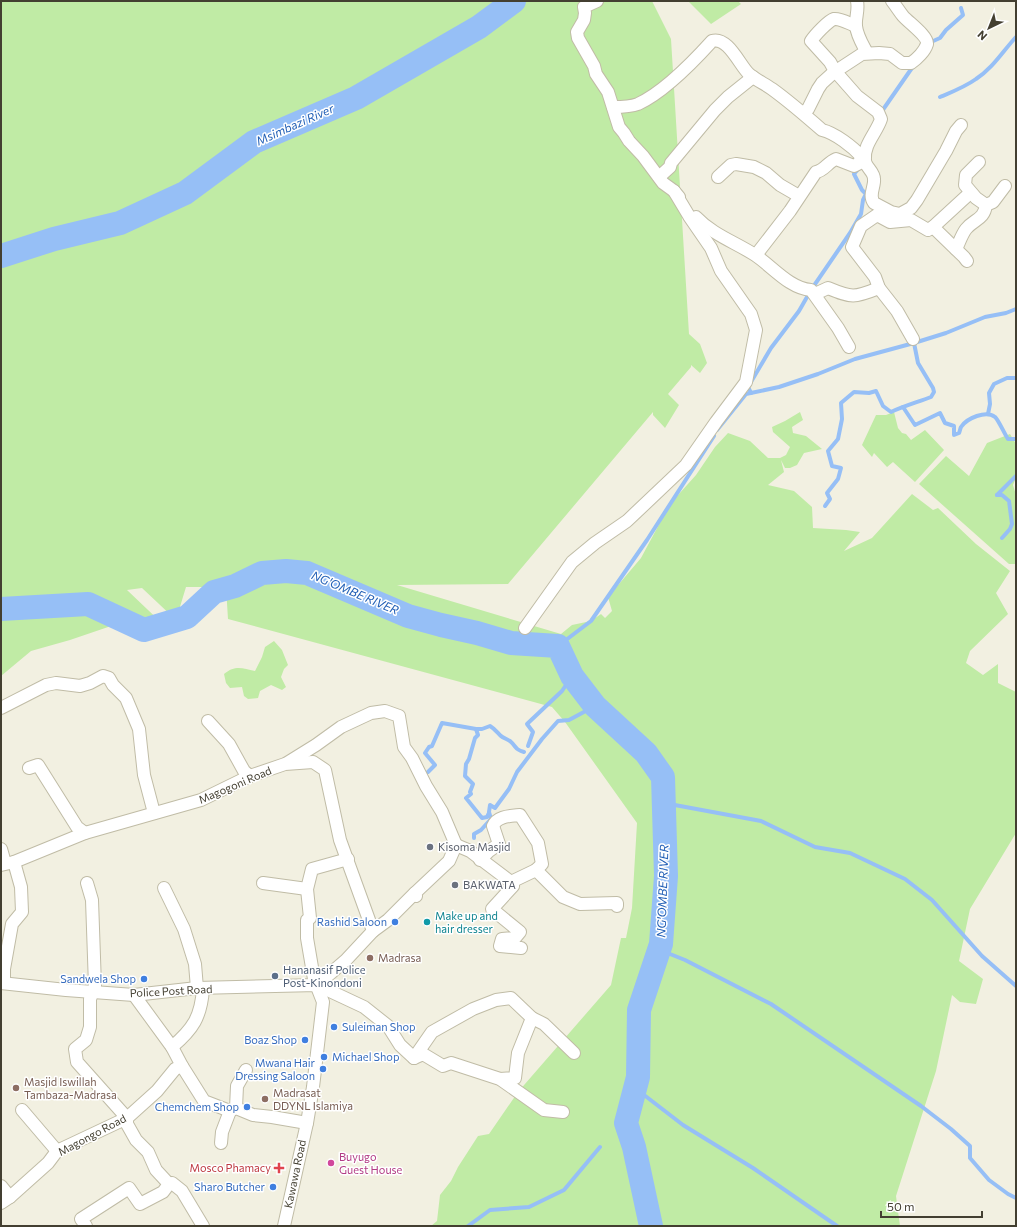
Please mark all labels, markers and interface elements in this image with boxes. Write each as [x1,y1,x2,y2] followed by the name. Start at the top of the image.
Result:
[969,8,1009,48] north arrow
[974,28,989,43] text: N
[254,100,337,147] water label: Msimbazi River
[310,567,401,617] water label: NG'OMBE RIVER
[196,763,273,806] street label: Magogoni Road
[438,840,510,853] place label: Kisoma Masjid
[425,842,435,852] marker: Kisoma Masjid
[653,844,671,938] water label: NG'OMBE RIVER
[463,878,516,891] place label: BAKWATA
[450,880,460,890] marker: BAKWATA
[435,909,498,935] place label: Make up and hair dresser
[317,915,387,928] place label: Rashid Saloon
[390,917,400,927] marker: Rashid Saloon
[422,917,432,927] marker: Make up and hair dresser
[378,951,421,964] place label: Madrasa
[365,953,375,963] marker: Madrasa
[283,963,366,989] place label: Hananasif Police Post-Kinondoni
[270,971,280,981] marker: Hananasif Police Post-Kinondoni
[60,972,136,985] place label: Sandwela Shop
[139,974,149,984] marker: Sandwela Shop
[129,982,213,999] street label: Police Post Road
[342,1020,416,1033] place label: Suleiman Shop
[329,1022,339,1032] marker: Suleiman Shop
[244,1033,297,1046] place label: Boaz Shop
[300,1035,310,1045] marker: Boaz Shop
[332,1050,399,1063] place label: Michael Shop
[319,1052,329,1062] marker: Michael Shop
[235,1056,316,1082] place label: Mwana Hair Dressing Saloon
[318,1064,328,1074] marker: Mwana Hair Dressing Saloon
[24,1075,117,1101] place label: Masjid Iswillah Tambaza-Madrasa
[11,1083,21,1093] marker: Masjid Iswillah Tambaza-Madrasa
[273,1086,353,1112] place label: Madrasat DDYNL Islamiya
[260,1094,270,1104] marker: Madrasat DDYNL Islamiya
[155,1100,239,1113] place label: Chemchem Shop
[242,1102,252,1112] marker: Chemchem Shop
[56,1111,128,1158] street label: Magongo Road
[281,1139,308,1209] street label: Kawawa Road
[339,1150,403,1176] place label: Buyugo Guest House
[326,1158,336,1168] marker: Buyugo Guest House
[189,1161,271,1174] place label: Mosco Phamacy
[274,1163,284,1173] marker: Mosco Phamacy
[194,1180,266,1193] place label: Sharo Butcher
[268,1182,278,1192] marker: Sharo Butcher
[881,1193,982,1219] scale bar
[887,1199,915,1213] text: 50 m

